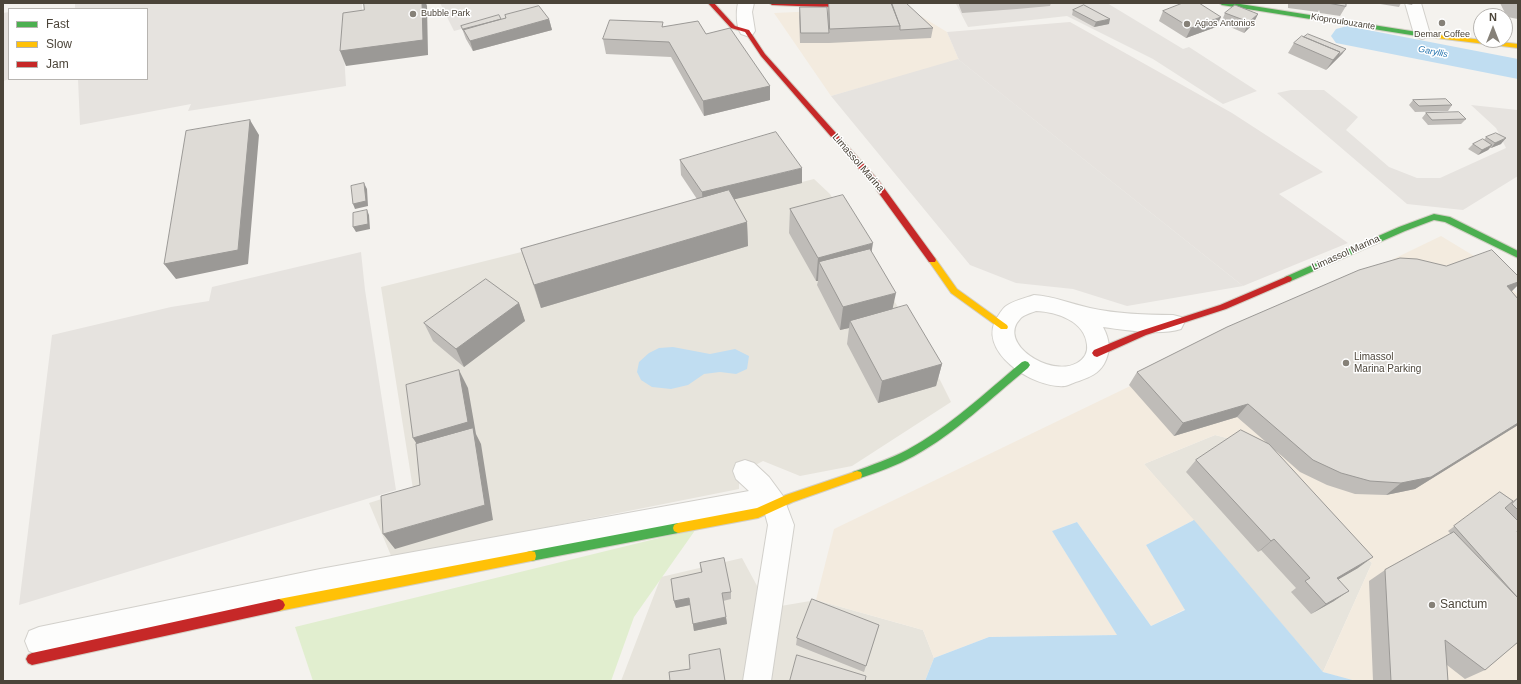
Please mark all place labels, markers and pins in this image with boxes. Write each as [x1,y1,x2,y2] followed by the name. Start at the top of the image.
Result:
[408,9,418,19] marker: Bubble Park
[421,9,470,19] place label: Bubble Park
[1437,18,1447,28] marker: Demar Coffee
[1182,19,1192,29] marker: Agios Antonios
[1195,19,1255,29] place label: Agios Antonios
[1414,30,1470,40] place label: Demar Coffee
[1354,351,1421,374] place label: Limassol Marina Parking
[1341,358,1351,368] marker: Limassol Marina Parking
[1440,598,1487,612] place label: Sanctum
[1427,600,1437,610] marker: Sanctum

